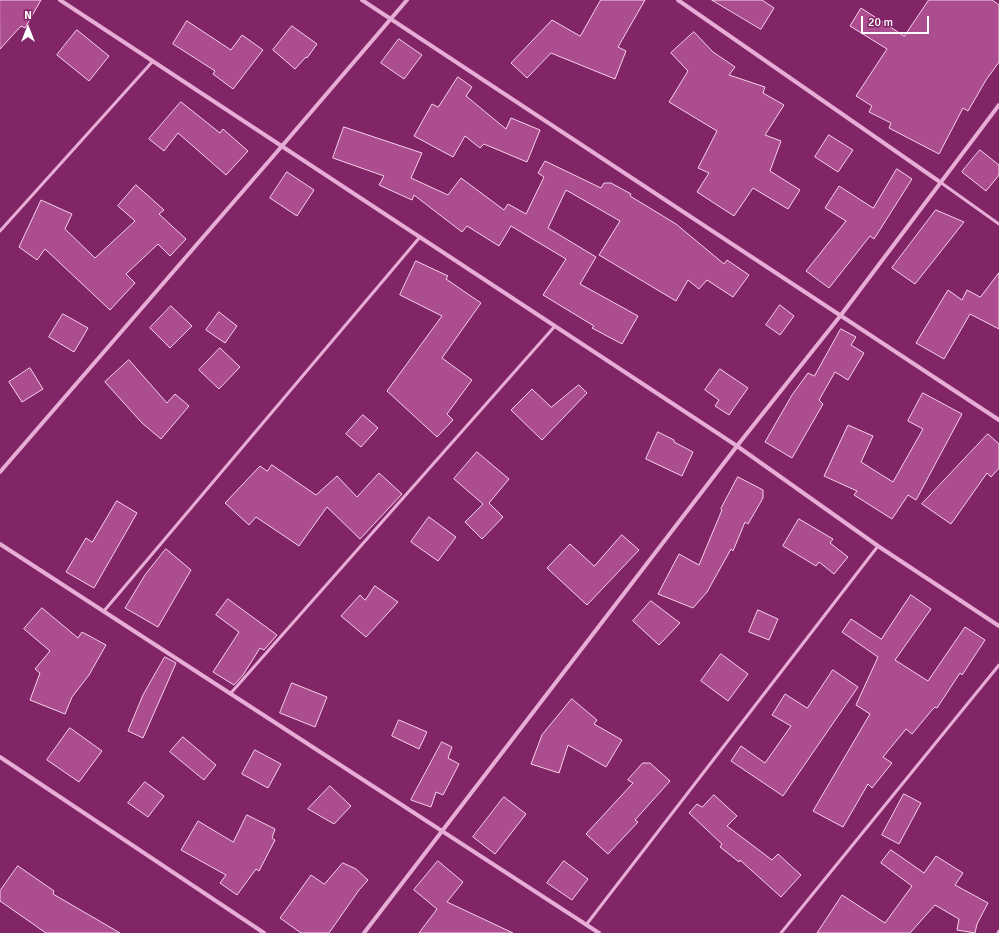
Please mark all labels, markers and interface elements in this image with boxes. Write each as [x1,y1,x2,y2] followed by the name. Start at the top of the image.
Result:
[8,8,48,48] north arrow
[863,8,931,34] scale bar
[24,9,32,22] text: N
[868,15,893,30] text: 20 m

